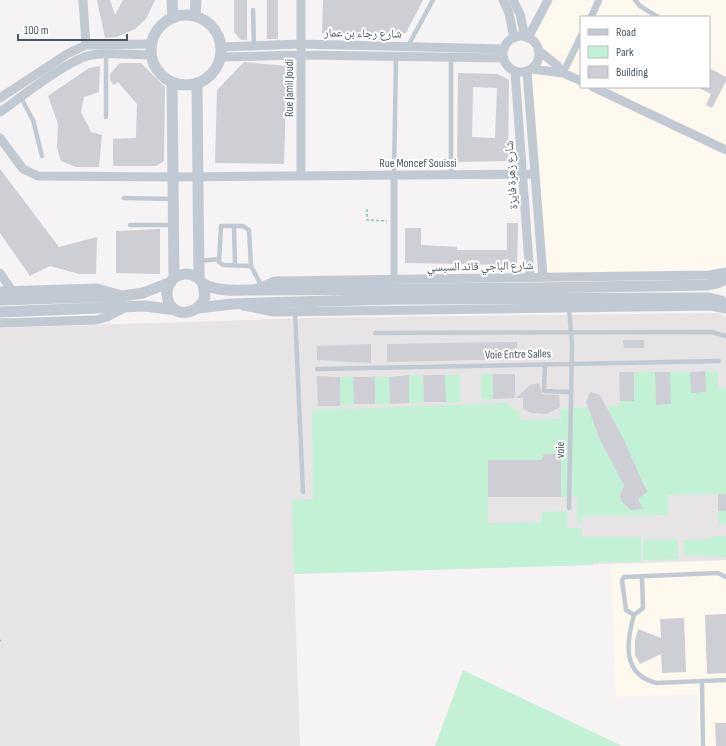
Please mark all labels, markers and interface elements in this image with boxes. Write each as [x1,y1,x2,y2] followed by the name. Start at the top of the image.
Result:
[18,16,127,42] scale bar
[580,16,710,88] legend
[24,23,49,38] text: 100 m
[323,25,402,42] street label: شارع رجاء بن عمار
[616,25,636,40] text: Road
[616,45,634,60] text: Park
[282,59,297,117] street label: Rue Jamil Joudi
[616,65,648,80] text: Building
[502,140,521,210] street label: شارع زهرة فايزة
[379,156,457,171] street label: Rue Moncef Souissi
[427,258,534,277] street label: شارع الباجي قائد السبسي
[485,346,551,363] street label: Voie Entre Salles
[553,441,568,458] street label: voie

